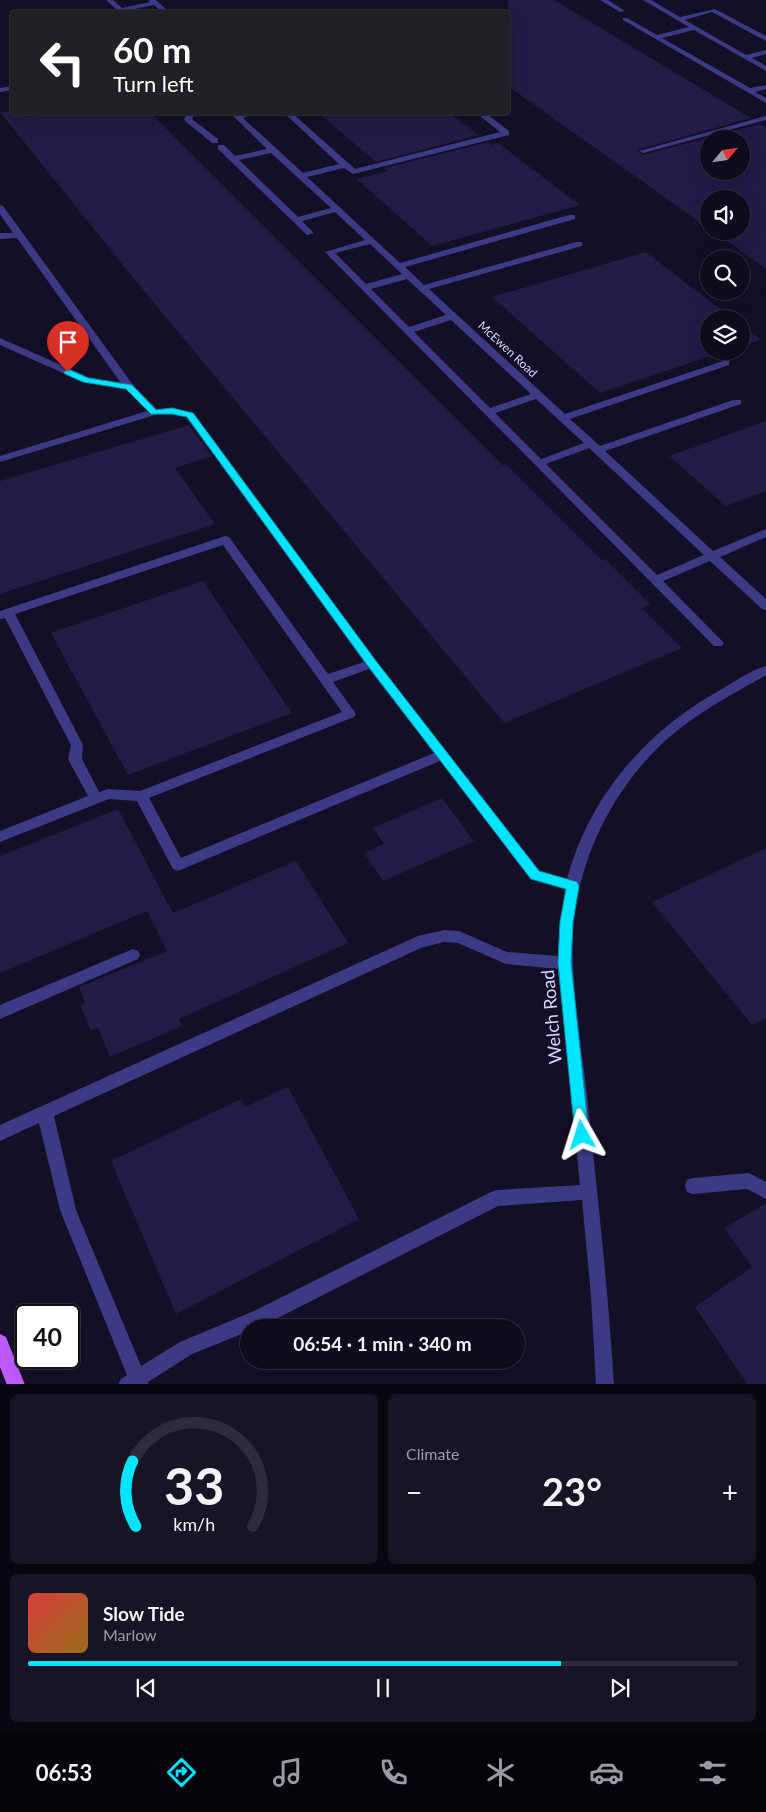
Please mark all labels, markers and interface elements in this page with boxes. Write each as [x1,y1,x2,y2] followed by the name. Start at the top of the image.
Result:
[113,28,191,70] text: 60 m
[30,30,95,95] icon: left
[113,70,194,97] text: Turn left
[700,130,750,180] north arrow
[700,130,750,360] map controls
[700,190,750,240] button: sound
[700,250,750,300] button: search
[700,310,750,360] button: layers
[475,318,541,380] street label: McEwen Road
[47,321,89,372] pin
[54,328,82,356] icon: arrive
[536,969,566,1065] street label: Welch Road
[555,1108,607,1160] position arrow
[15,1304,80,1369] speed limit sign: 40
[293,1332,472,1355] text: 06:54 · 1 min · 340 m
[406,1444,459,1463] text: Climate
[164,1454,224,1516] text: 33
[542,1468,602,1514] text: 23°
[406,1475,422,1509] text: −
[722,1475,738,1509] text: +
[173,1513,215,1535] text: km/h
[103,1602,185,1625] text: Slow Tide
[103,1625,157,1644] text: Marlow
[132,1674,160,1702] icon: previous
[369,1674,397,1702] icon: pause
[606,1674,634,1702] icon: next
[164,1755,199,1790] icon: directions
[270,1755,305,1790] icon: music
[376,1755,411,1790] icon: phone
[483,1755,518,1790] icon: climate
[589,1755,624,1790] icon: car
[695,1755,730,1790] icon: filters
[36,1759,92,1786] text: 06:53

